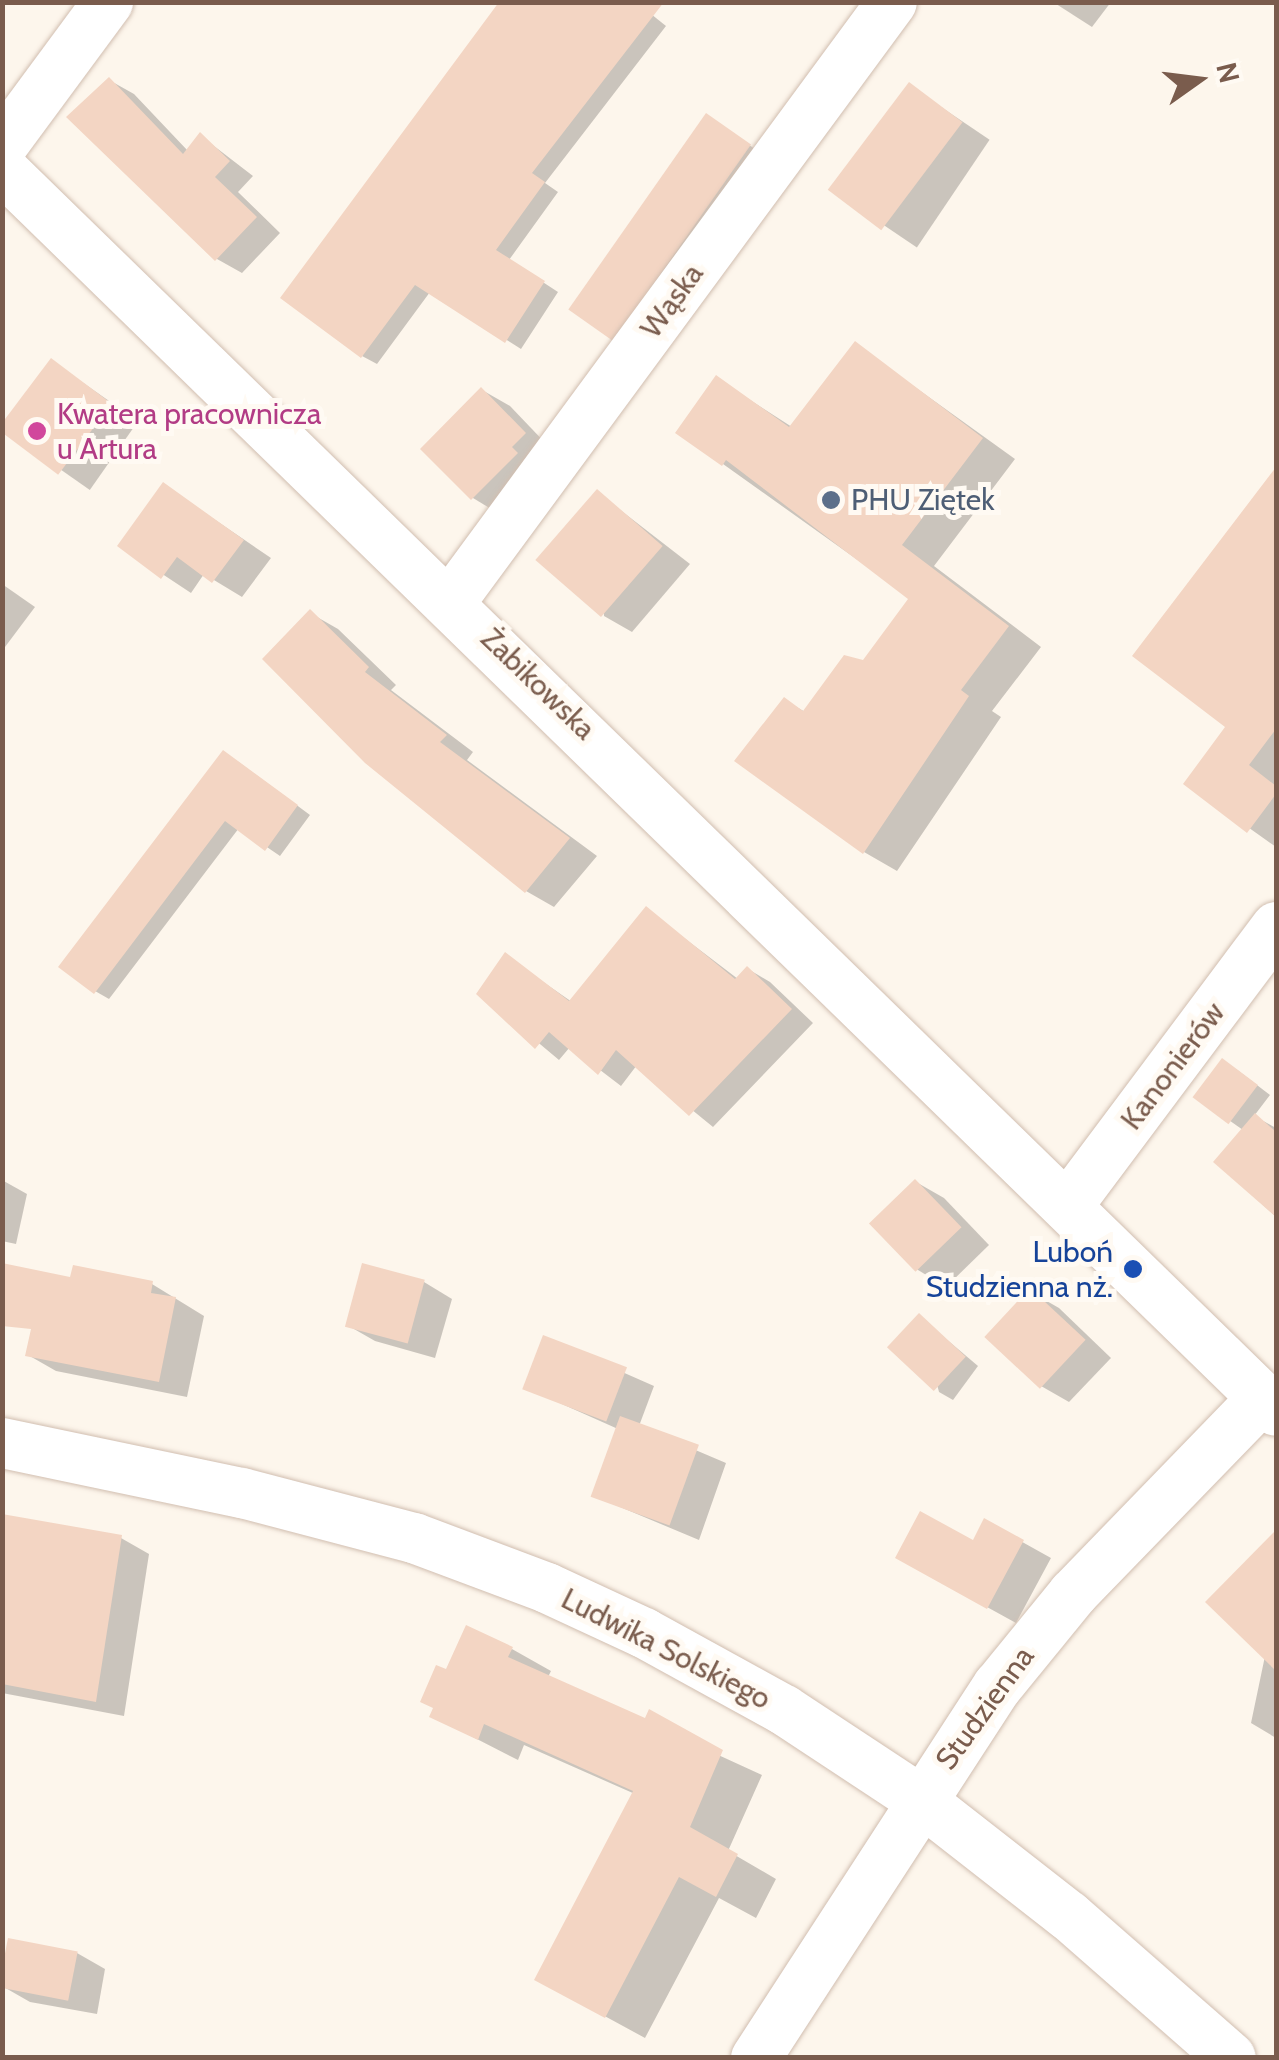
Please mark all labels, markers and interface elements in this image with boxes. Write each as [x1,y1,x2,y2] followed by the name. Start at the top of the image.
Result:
[1149,30,1249,130] north arrow
[1209,59,1247,86] text: N
[633,257,711,345] street label: Wąska
[57,396,321,466] place label: Kwatera pracownicza u Artura
[26,420,48,442] marker: Kwatera pracownicza u Artura
[851,482,995,518] place label: PHU Ziętek
[820,489,842,511] marker: PHU Ziętek
[473,621,603,747] street label: Żabikowska
[1113,995,1233,1137] street label: Kanonierów
[926,1234,1113,1304] place label: Luboń Studzienna nż.
[1122,1258,1144,1280] marker: Luboń Studzienna nż.
[555,1581,777,1717] street label: Ludwika Solskiego
[928,1639,1042,1777] street label: Studzienna

